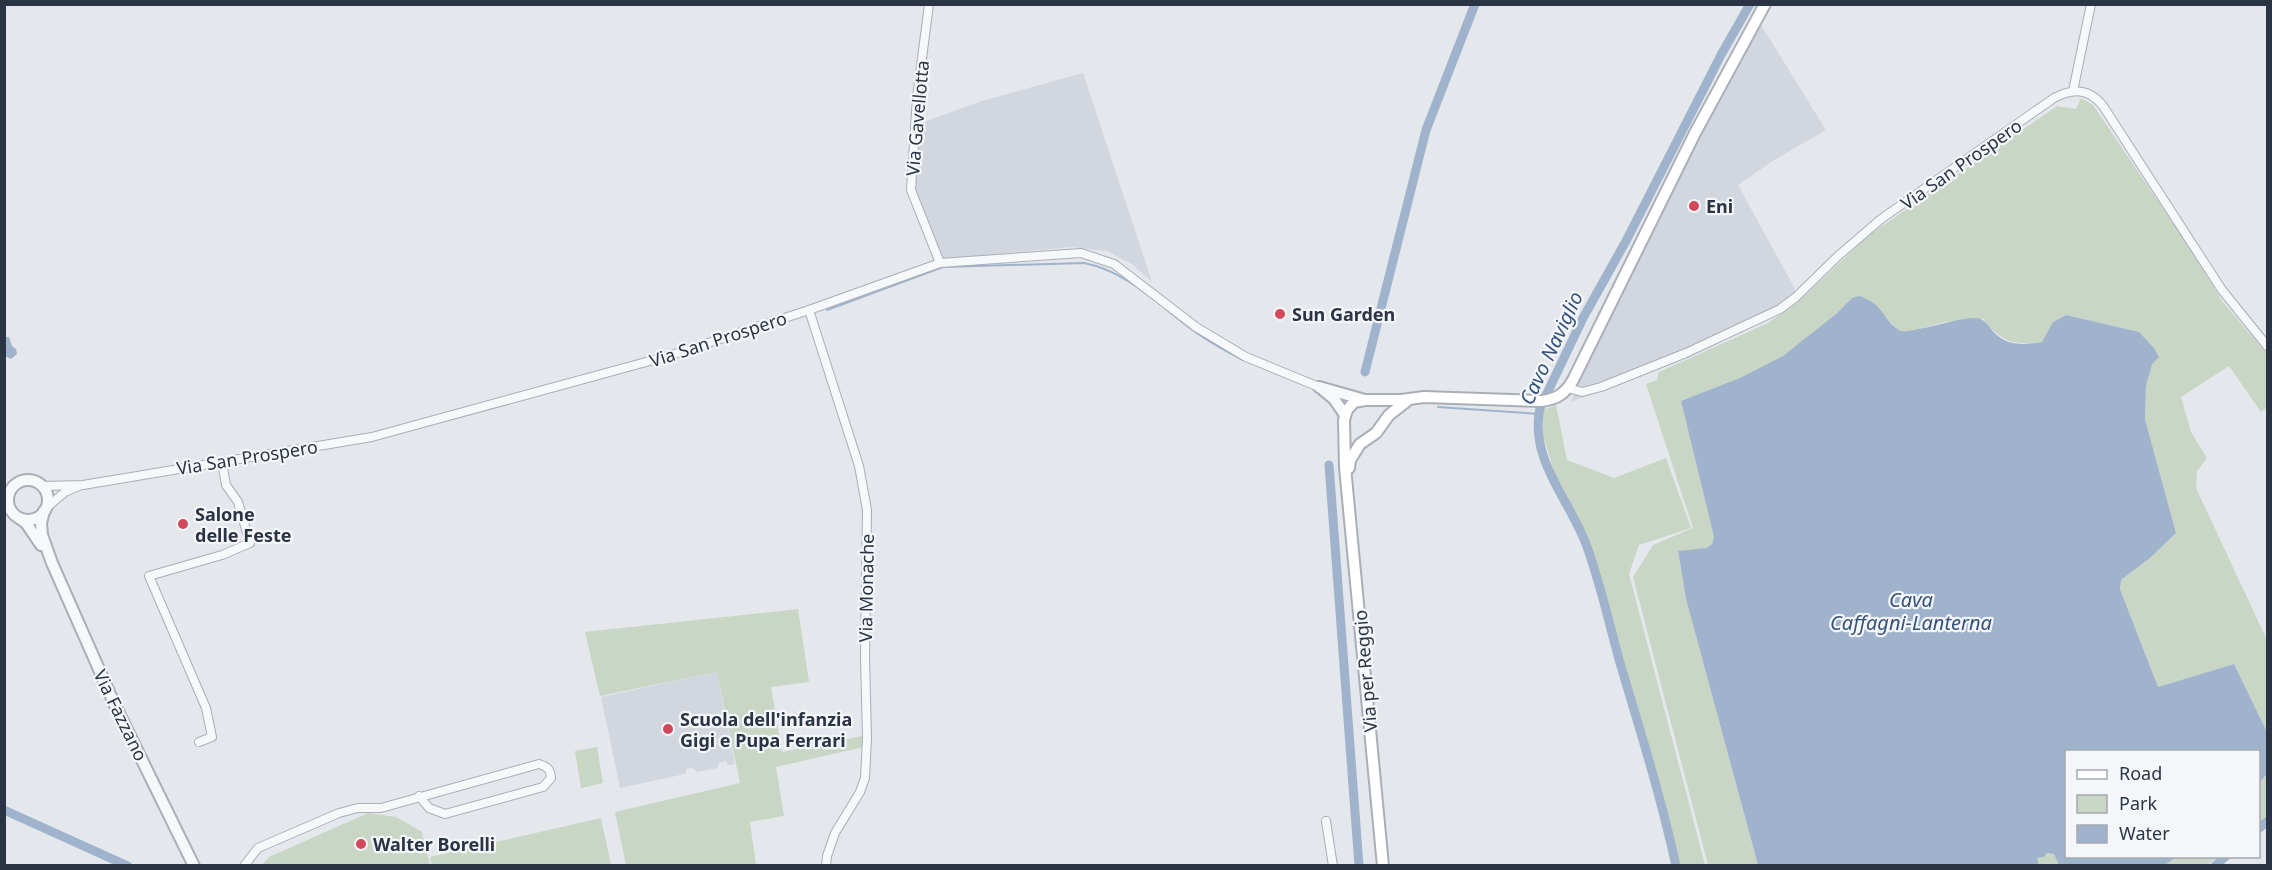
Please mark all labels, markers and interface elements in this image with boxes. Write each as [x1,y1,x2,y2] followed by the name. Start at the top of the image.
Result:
[900,59,934,177] street label: Via Gavellotta
[1896,113,2026,215] street label: Via San Prospero
[1706,194,1733,218] place label: Eni
[1687,199,1701,213] marker: Eni
[1513,287,1589,409] water label: Cavo Naviglio
[1292,302,1395,326] place label: Sun Garden
[646,306,790,372] street label: Via San Prospero
[1273,307,1287,321] marker: Sun Garden
[175,434,319,480] street label: Via San Prospero
[195,502,292,547] place label: Salone delle Feste
[176,517,190,531] marker: Salone delle Feste
[853,534,879,642] street label: Via Monache
[1830,586,1992,636] water label: Cava Caffagni-Lanterna
[1348,609,1382,733] street label: Via per Reggio
[89,665,153,765] street label: Via Fazzano
[680,707,852,752] place label: Scuola dell'infanzia Gigi e Pupa Ferrari
[661,722,675,736] marker: Scuola dell'infanzia Gigi e Pupa Ferrari
[2065,750,2260,858] legend
[2119,761,2162,785] text: Road
[2119,791,2157,815] text: Park
[2119,821,2170,845] text: Water
[373,832,495,856] place label: Walter Borelli
[354,837,368,851] marker: Walter Borelli

